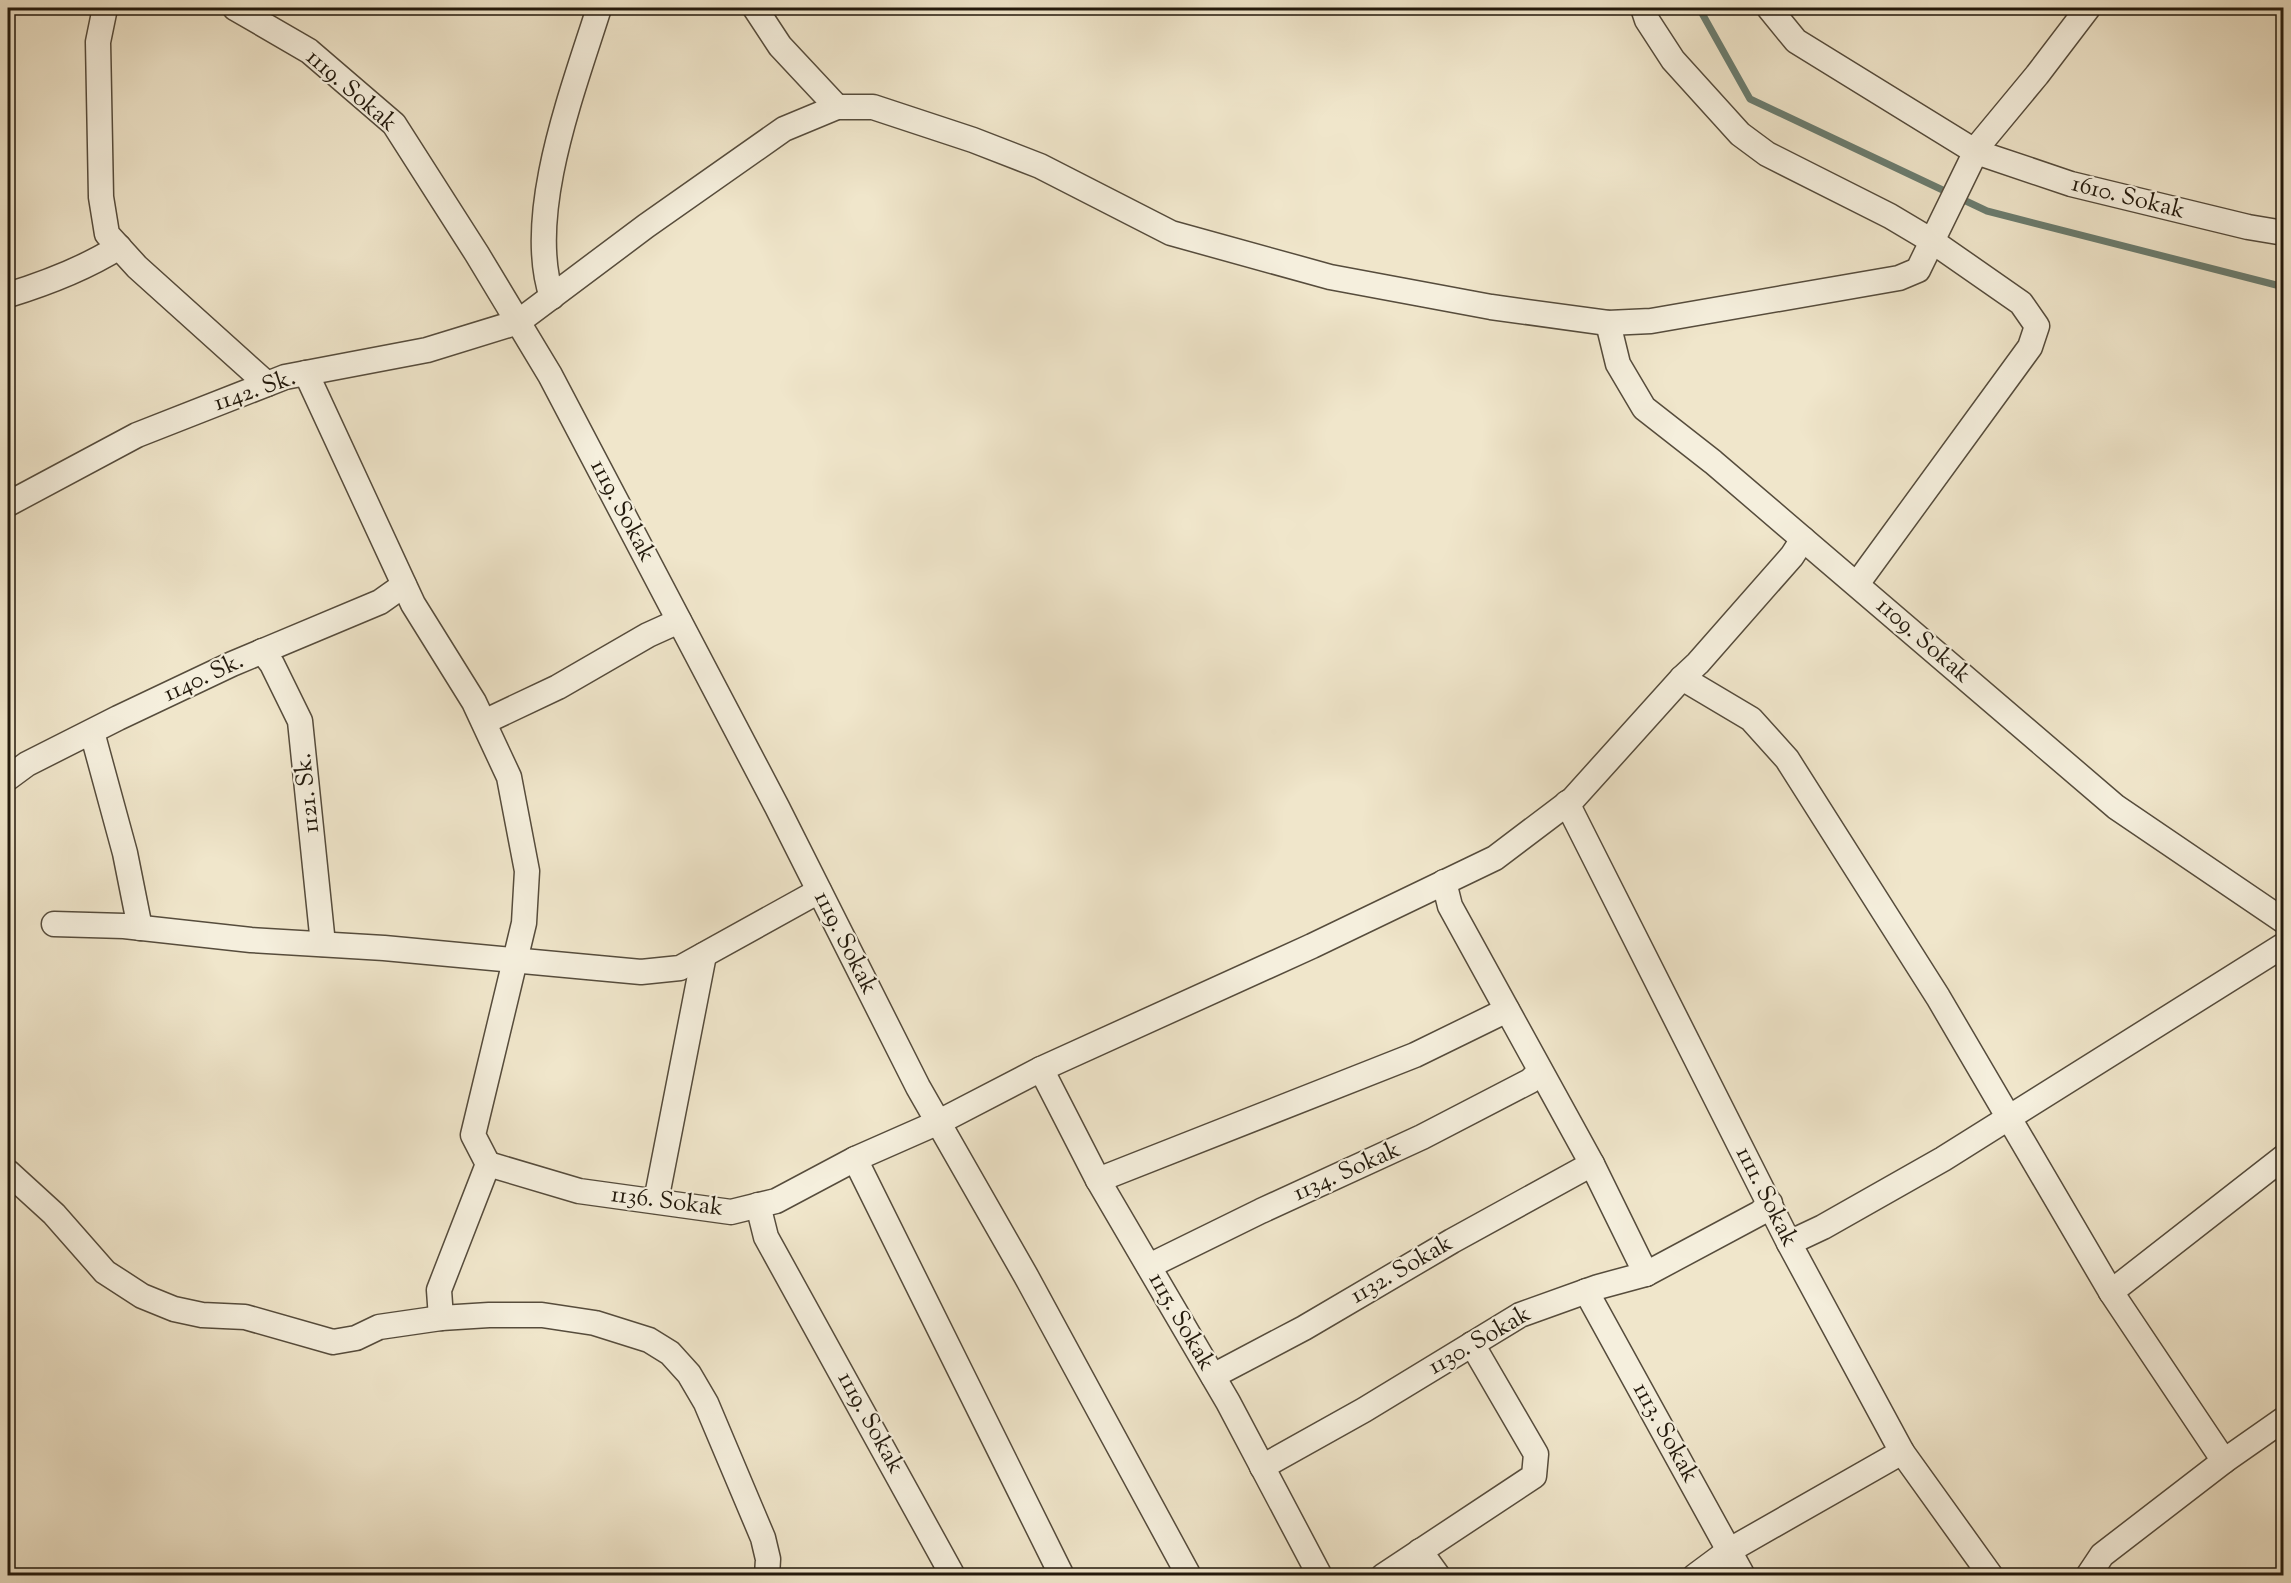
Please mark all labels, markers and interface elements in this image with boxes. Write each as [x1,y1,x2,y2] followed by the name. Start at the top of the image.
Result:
[298,42,404,140] street label: 1119. Sokak
[2068,168,2188,228] street label: 1610. Sokak
[210,361,300,421] street label: 1142. Sk.
[581,454,663,568] street label: 1119. Sokak
[1868,590,1978,692] street label: 1109. Sokak
[158,645,250,711] street label: 1140. Sk.
[287,751,329,835] street label: 1121. Sk.
[805,886,885,1000] street label: 1119. Sokak
[1288,1133,1406,1211] street label: 1134. Sokak
[1726,1141,1806,1253] street label: 1111. Sokak
[609,1178,725,1226] street label: 1136. Sokak
[1345,1227,1459,1313] street label: 1132. Sokak
[1139,1267,1223,1377] street label: 1115. Sokak
[1422,1298,1538,1384] street label: 1130. Sokak
[828,1366,912,1480] street label: 1119. Sokak
[1623,1377,1707,1489] street label: 1113. Sokak

